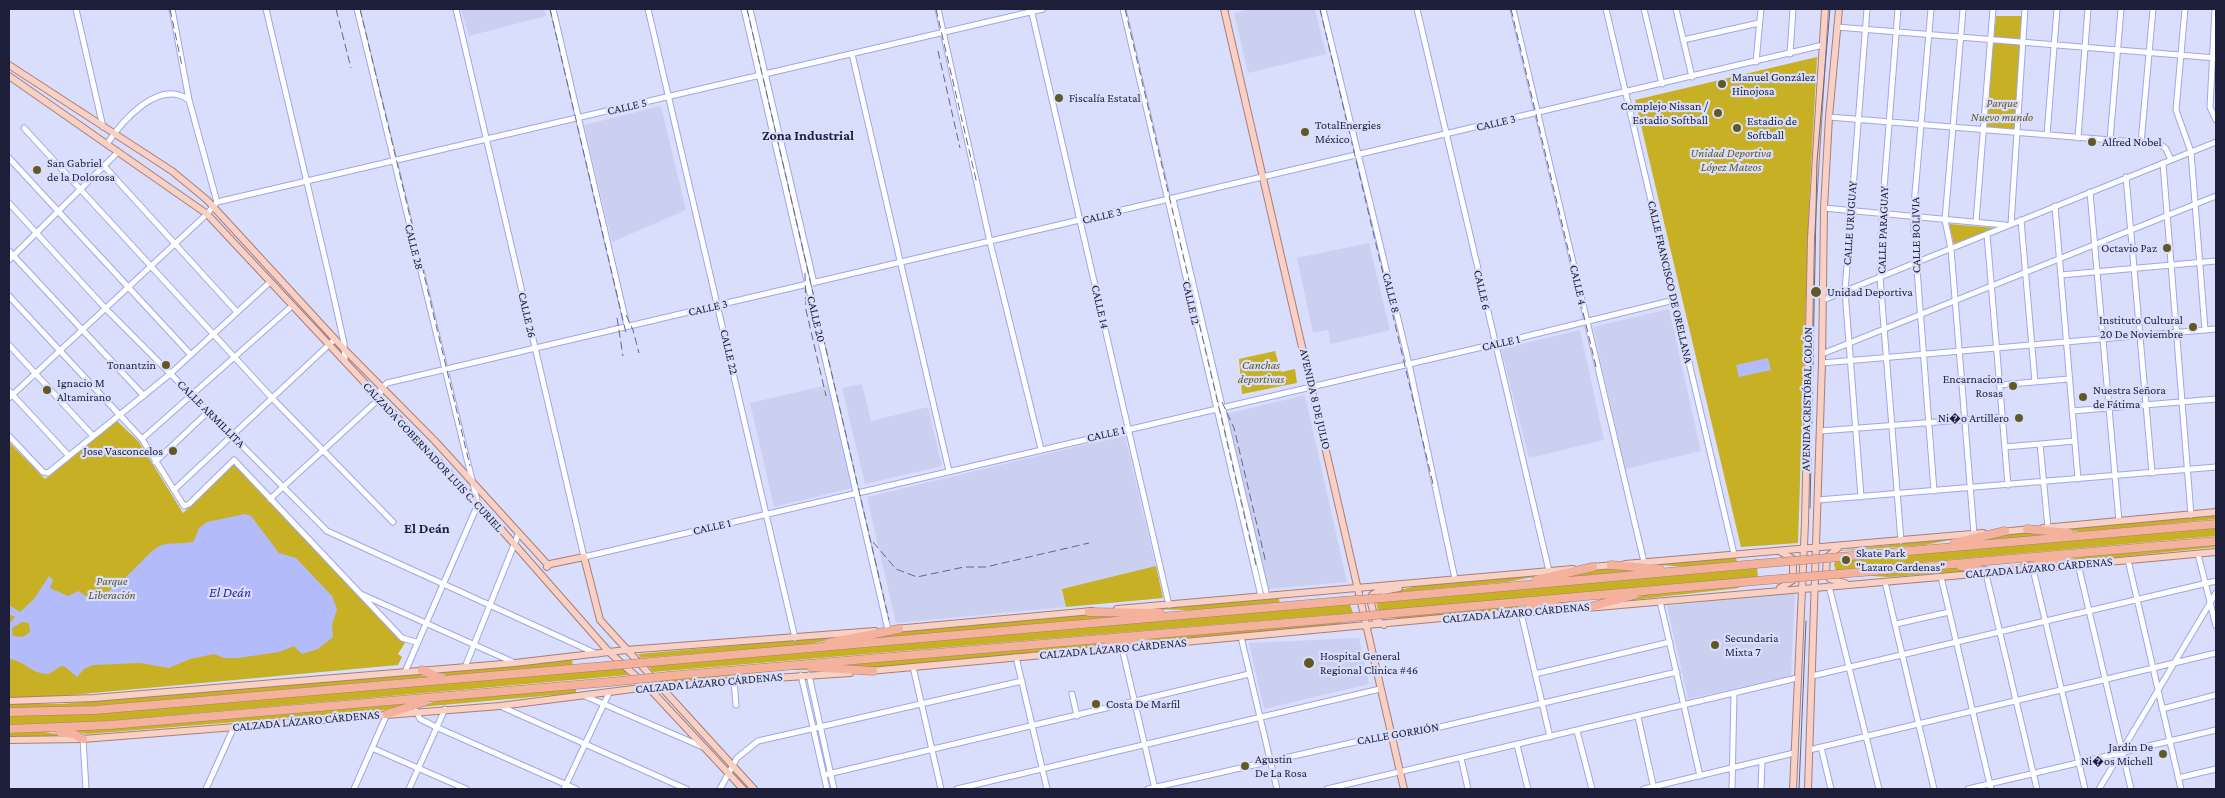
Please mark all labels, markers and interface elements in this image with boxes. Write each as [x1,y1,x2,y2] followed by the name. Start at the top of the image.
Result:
[1732,70,1815,98] place label: Manuel González Hinojosa
[1716,78,1728,90] marker: Manuel González Hinojosa
[1069,91,1141,105] place label: Fiscalía Estatal
[1053,92,1065,104] marker: Fiscalía Estatal
[606,95,648,119] street label: CALLE 5
[1971,96,2033,124] park label: Parque Nuevo mundo
[1620,99,1708,127] place label: Complejo Nissan / Estadio Softball
[1712,107,1724,119] marker: Complejo Nissan / Estadio Softball
[1475,111,1517,135] street label: CALLE 3
[1747,114,1797,142] place label: Estadio de Softball
[1315,118,1381,146] place label: TotalEnergies México
[1731,122,1743,134] marker: Estadio de Softball
[1299,126,1311,138] marker: TotalEnergies México
[762,128,854,144] district label: Zona Industrial
[2102,135,2162,149] place label: Alfred Nobel
[2086,136,2098,148] marker: Alfred Nobel
[1690,146,1772,174] park label: Unidad Deportiva López Mateos
[47,156,115,184] place label: San Gabriel de la Dolorosa
[31,164,43,176] marker: San Gabriel de la Dolorosa
[1840,180,1860,266] street label: CALLE URUGUAY
[1874,186,1892,274] street label: CALLE PARAGUAY
[1908,197,1924,273] street label: CALLE BOLIVIA
[1644,199,1696,365] street label: CALLE FRANCISCO DE ORELLANA
[1081,204,1123,228] street label: CALLE 3
[401,223,427,271] street label: CALLE 28
[2101,241,2157,255] place label: Octavio Paz
[2161,242,2173,254] marker: Octavio Paz
[1566,264,1590,306] street label: CALLE 4
[1470,269,1494,311] street label: CALLE 6
[1379,271,1403,315] street label: CALLE 8
[1179,280,1203,326] street label: CALLE 12
[1088,284,1112,330] street label: CALLE 14
[1809,285,1823,299] marker: Unidad Deportiva
[1827,285,1913,299] place label: Unidad Deportiva
[515,291,539,339] street label: CALLE 26
[804,294,828,344] street label: CALLE 20
[687,296,729,320] street label: CALLE 3
[2099,313,2183,341] place label: Instituto Cultural 20 De Noviembre
[2187,321,2199,333] marker: Instituto Cultural 20 De Noviembre
[1799,327,1815,471] street label: AVENIDA CRISTÓBAL COLÓN
[717,328,741,376] street label: CALLE 22
[1481,332,1521,354] street label: CALLE 1
[1296,347,1334,451] street label: AVENIDA 8 DE JULIO
[107,358,156,372] place label: Tonantzin
[1238,358,1284,386] park label: Canchas deportivas
[160,359,172,371] marker: Tonantzin
[1943,372,2003,400] place label: Encarnacion Rosas
[57,376,111,404] place label: Ignacio M Altamirano
[174,377,248,451] street label: CALLE ARMILLITA
[360,379,506,535] street label: CALZADA GOBERNADOR LUIS C. CURIEL
[2007,380,2019,392] marker: Encarnacion Rosas
[2093,383,2166,411] place label: Nuestra Señora de Fátima
[41,384,53,396] marker: Ignacio M Altamirano
[2077,391,2089,403] marker: Nuestra Señora de Fátima
[1938,411,2009,425] place label: Ni�o Artillero
[2013,412,2025,424] marker: Ni�o Artillero
[1086,423,1126,445] street label: CALLE 1
[83,444,163,458] place label: Jose Vasconcelos
[167,445,179,457] marker: Jose Vasconcelos
[692,516,732,538] street label: CALLE 1
[404,521,450,537] district label: El Deán
[1856,546,1945,574] place label: Skate Park "Lazaro Cardenas"
[1840,554,1852,566] marker: Skate Park "Lazaro Cardenas"
[1965,554,2113,582] street label: CALZADA LÁZARO CÁRDENAS
[88,574,136,602] park label: Parque Liberación
[209,585,251,601] water label: El Deán
[1442,599,1590,627] street label: CALZADA LÁZARO CÁRDENAS
[1725,631,1779,659] place label: Secundaria Mixta 7
[1039,635,1187,663] street label: CALZADA LÁZARO CÁRDENAS
[1709,639,1721,651] marker: Secundaria Mixta 7
[1320,649,1418,677] place label: Hospital General Regional Clinica #46
[1302,656,1316,670] marker: Hospital General Regional Clinica #46
[635,669,783,697] street label: CALZADA LÁZARO CÁRDENAS
[1106,697,1180,711] place label: Costa De Marfil
[1090,698,1102,710] marker: Costa De Marfil
[232,707,380,735] street label: CALZADA LÁZARO CÁRDENAS
[1356,720,1440,748] street label: CALLE GORRIÓN
[2081,740,2153,768] place label: Jardin De Ni�os Michell
[2157,748,2169,760] marker: Jardin De Ni�os Michell
[1255,752,1307,780] place label: Agustin De La Rosa
[1239,760,1251,772] marker: Agustin De La Rosa

